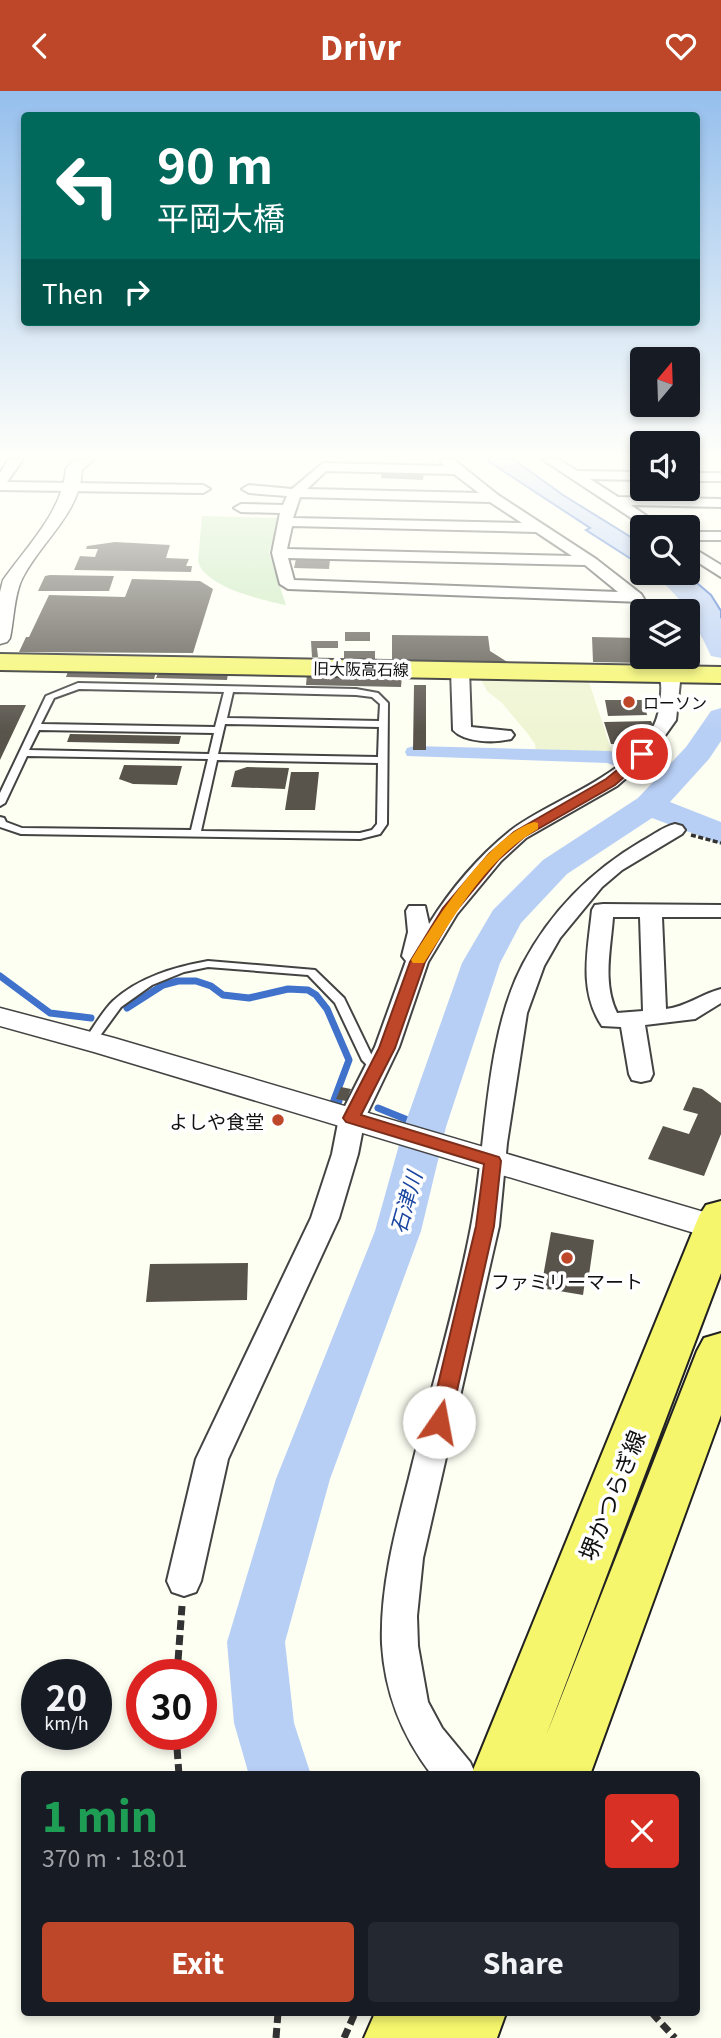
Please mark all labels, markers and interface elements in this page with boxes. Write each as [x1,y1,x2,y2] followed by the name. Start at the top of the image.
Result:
[320,23,401,69] text: Drivr
[21,27,59,65] icon: back
[662,27,700,65] icon: heart
[157,127,273,198] text: 90 m
[42,140,133,231] icon: left
[157,193,285,239] text: 平岡大橋
[118,273,156,311] icon: right
[42,274,104,311] text: Then
[630,347,700,417] north arrow
[630,347,700,669] map controls
[630,431,700,501] button: sound
[630,515,700,585] button: search
[630,599,700,669] button: layers
[313,655,409,681] street label: 旧大阪高石線
[643,690,707,714] place label: ローソン
[621,694,637,710] marker: ローソン
[612,724,672,784] pin
[623,735,661,773] icon: arrive
[169,1107,264,1134] place label: よしや食堂
[270,1112,286,1128] marker: よしや食堂
[382,1166,429,1236] water label: 石津川
[559,1250,575,1266] marker: ファミリーマート
[491,1267,643,1294] place label: ファミリーマート
[402,1385,476,1459] position arrow
[569,1425,653,1565] street label: 堺かつらぎ線
[126,1659,217,1750] speed limit sign: 30
[46,1670,87,1721] text: 20
[44,1709,89,1735] text: km/h
[42,1783,158,1844] text: 1 min
[605,1794,679,1868] button: close
[42,1840,187,1874] text: 370 m · 18:01
[42,1922,354,2002] button: Exit
[368,1922,679,2002] button: Share

